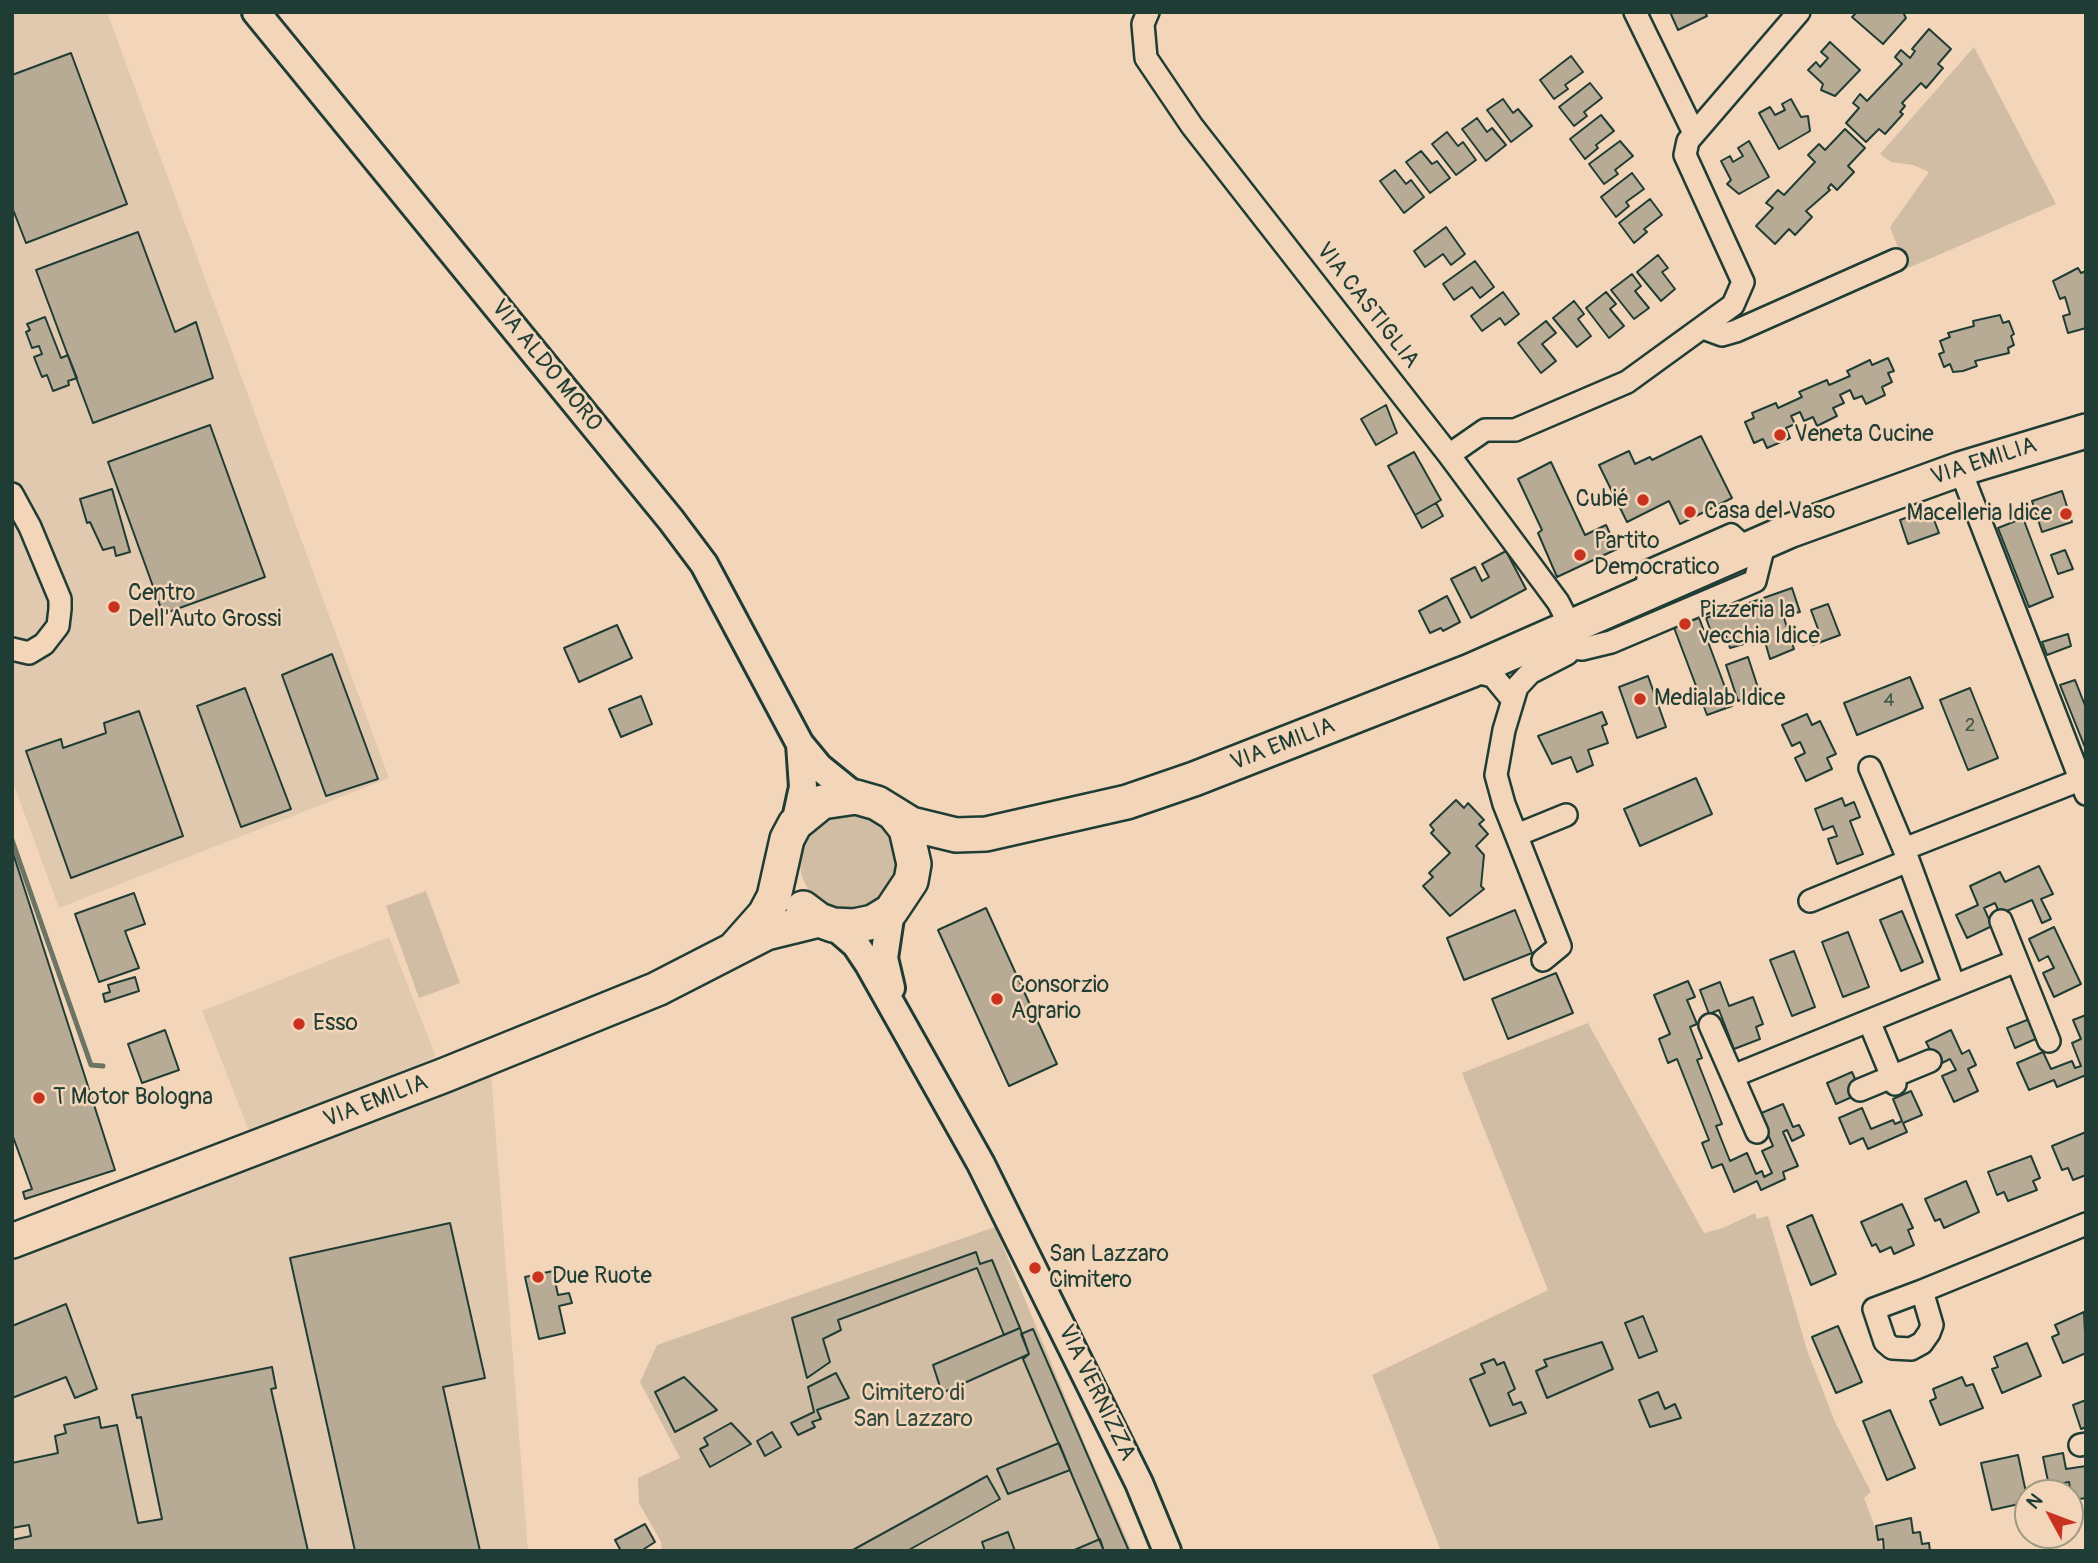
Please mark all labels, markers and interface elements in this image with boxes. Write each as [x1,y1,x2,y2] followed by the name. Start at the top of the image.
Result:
[1309,238,1425,374] street label: VIA CASTIGLIA
[485,295,607,437] street label: VIA ALDO MORO
[1794,421,1934,449] place label: Veneta Cucine
[1772,427,1788,443] marker: Veneta Cucine
[1928,432,2040,492] street label: VIA EMILIA
[1576,486,1629,514] place label: Cubié
[1635,492,1651,508] marker: Cubié
[1704,498,1835,526] place label: Casa del Vaso
[1907,500,2052,528] place label: Macelleria Idice
[1682,504,1698,520] marker: Casa del Vaso
[2058,506,2074,522] marker: Macelleria Idice
[1594,528,1720,582] place label: Partito Democratico
[1572,547,1588,563] marker: Partito Democratico
[128,580,281,634] place label: Centro Dell'Auto Grossi
[1699,597,1820,651] place label: Pizzeria la vecchia Idice
[106,599,122,615] marker: Centro Dell'Auto Grossi
[1677,616,1693,632] marker: Pizzeria la vecchia Idice
[1654,685,1785,713] place label: Medialab Idice
[1883,690,1895,712] house number: 4
[1632,691,1648,707] marker: Medialab Idice
[1227,712,1339,778] street label: VIA EMILIA
[1965,715,1975,737] house number: 2
[1011,972,1109,1026] place label: Consorzio Agrario
[989,991,1005,1007] marker: Consorzio Agrario
[313,1010,358,1038] place label: Esso
[291,1016,307,1032] marker: Esso
[320,1069,432,1135] street label: VIA EMILIA
[53,1084,213,1112] place label: T Motor Bologna
[31,1090,47,1106] marker: T Motor Bologna
[1049,1241,1169,1295] place label: San Lazzaro Cimitero
[1027,1260,1043,1276] marker: San Lazzaro Cimitero
[552,1263,652,1291] place label: Due Ruote
[530,1269,546,1285] marker: Due Ruote
[1051,1321,1141,1465] street label: VIA VERNIZZA
[853,1380,973,1434] park label: Cimitero di San Lazzaro
[2014,1479,2084,1549] north arrow
[2021,1489,2048,1514] text: N

